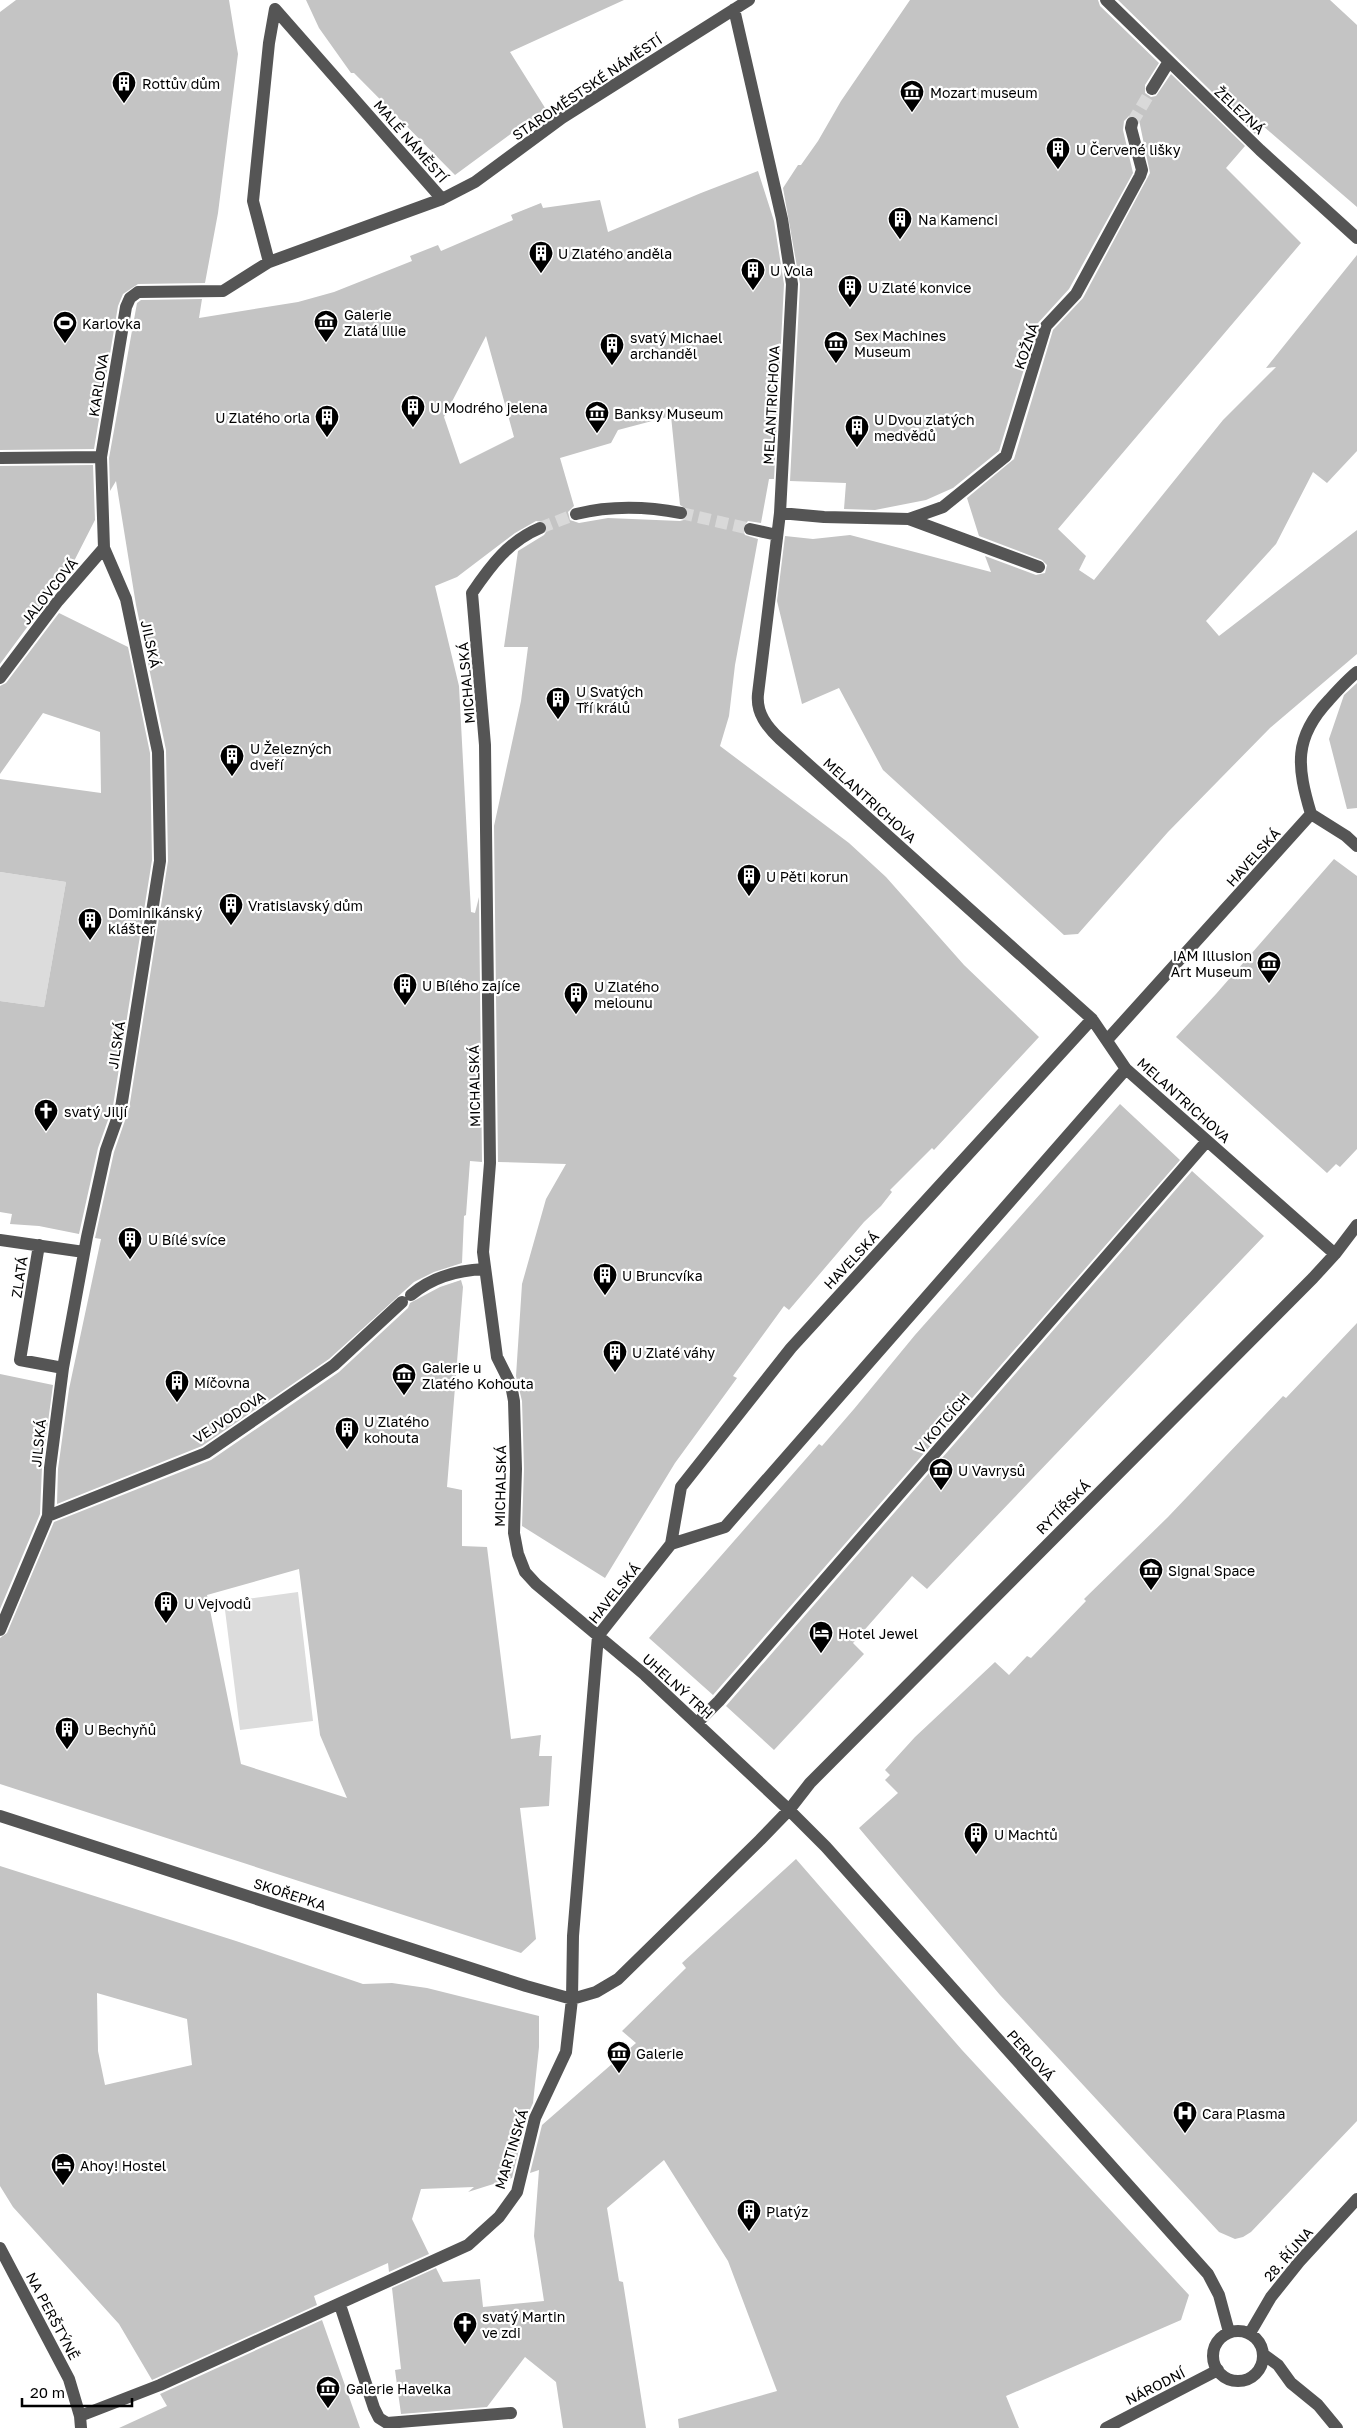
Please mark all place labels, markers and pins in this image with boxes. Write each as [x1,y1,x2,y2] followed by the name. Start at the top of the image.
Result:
[111,70,137,104] building icon: Rottův dům
[142,75,220,92] place label: Rottův dům
[899,79,925,113] museum icon: Mozart museum
[930,84,1038,101] place label: Mozart museum
[1045,136,1071,170] building icon: U Červené lišky
[1076,141,1181,158] place label: U Červené lišky
[887,206,913,240] building icon: Na Kamenci
[918,211,998,228] place label: Na Kamenci
[528,240,554,274] building icon: U Zlatého anděla
[558,245,672,262] place label: U Zlatého anděla
[740,257,766,291] building icon: U Vola
[770,262,813,279] place label: U Vola
[837,274,863,308] building icon: U Zlaté konvice
[868,279,971,296] place label: U Zlaté konvice
[344,306,406,339] place label: Galerie Zlatá lilie
[313,309,339,343] museum icon: Galerie Zlatá lilie
[52,310,78,344] sports icon: Karlovka
[82,315,141,332] place label: Karlovka
[854,327,946,360] place label: Sex Machines Museum
[630,329,722,362] place label: svatý Michael archanděl
[823,330,849,364] museum icon: Sex Machines Museum
[599,332,625,366] building icon: svatý Michael archanděl
[400,394,426,428] building icon: U Modrého jelena
[430,399,548,416] place label: U Modrého jelena
[584,400,610,434] museum icon: Banksy Museum
[314,404,340,438] building icon: U Zlatého orla
[614,405,723,422] place label: Banksy Museum
[215,409,310,426] place label: U Zlatého orla
[874,411,975,444] place label: U Dvou zlatých medvědů
[844,414,870,448] building icon: U Dvou zlatých medvědů
[576,683,643,716] place label: U Svatých Tří králů
[545,686,571,720] building icon: U Svatých Tří králů
[250,740,332,773] place label: U Železných dveří
[219,743,245,777] building icon: U Železných dveří
[736,863,762,897] building icon: U Pěti korun
[766,868,848,885] place label: U Pěti korun
[218,892,244,926] building icon: Vratislavský dům
[248,897,363,914] place label: Vratislavský dům
[108,904,202,937] place label: Dominikánský klášter
[77,907,103,941] building icon: Dominikánský klášter
[1171,947,1252,980] place label: IAM Illusion Art Museum
[1256,950,1282,984] museum icon: IAM Illusion Art Museum
[392,972,418,1006] building icon: U Bílého zajíce
[422,977,520,994] place label: U Bílého zajíce
[594,978,659,1011] place label: U Zlatého melounu
[563,981,589,1015] building icon: U Zlatého melounu
[33,1098,59,1132] church icon: svatý Jiljí
[64,1103,129,1120] place label: svatý Jiljí
[117,1226,143,1260] building icon: U Bílé svíce
[148,1231,226,1248] place label: U Bílé svíce
[592,1262,618,1296] building icon: U Bruncvíka
[622,1267,703,1284] place label: U Bruncvíka
[602,1339,628,1373] building icon: U Zlaté váhy
[632,1344,715,1361] place label: U Zlaté váhy
[422,1359,534,1392] place label: Galerie u Zlatého Kohouta
[391,1362,417,1396] museum icon: Galerie u Zlatého Kohouta
[164,1369,190,1403] building icon: Míčovna
[194,1374,250,1391] place label: Míčovna
[364,1413,429,1446] place label: U Zlatého kohouta
[334,1416,360,1450] building icon: U Zlatého kohouta
[928,1457,954,1491] museum icon: U Vavrysů
[958,1462,1025,1479] place label: U Vavrysů
[1138,1557,1164,1591] museum icon: Signal Space
[1168,1562,1255,1579] place label: Signal Space
[153,1590,179,1624] building icon: U Vejvodů
[184,1595,251,1612] place label: U Vejvodů
[808,1620,834,1654] hotel icon: Hotel Jewel
[838,1625,918,1642] place label: Hotel Jewel
[54,1716,80,1750] building icon: U Bechyňů
[84,1721,156,1738] place label: U Bechyňů
[963,1821,989,1855] building icon: U Machtů
[994,1826,1058,1843] place label: U Machtů
[606,2040,632,2074] museum icon: Galerie
[636,2045,684,2062] place label: Galerie
[1172,2100,1198,2134] hospital icon: Cara Plasma
[1202,2105,1285,2122] place label: Cara Plasma
[50,2152,76,2186] hotel icon: Ahoy! Hostel
[80,2157,166,2174] place label: Ahoy! Hostel
[736,2198,762,2232] building icon: Platýz
[766,2203,808,2220] place label: Platýz
[482,2308,565,2341] place label: svatý Martin ve zdi
[452,2311,478,2345] church icon: svatý Martin ve zdi
[315,2375,341,2409] museum icon: Galerie Havelka
[346,2380,451,2397] place label: Galerie Havelka

